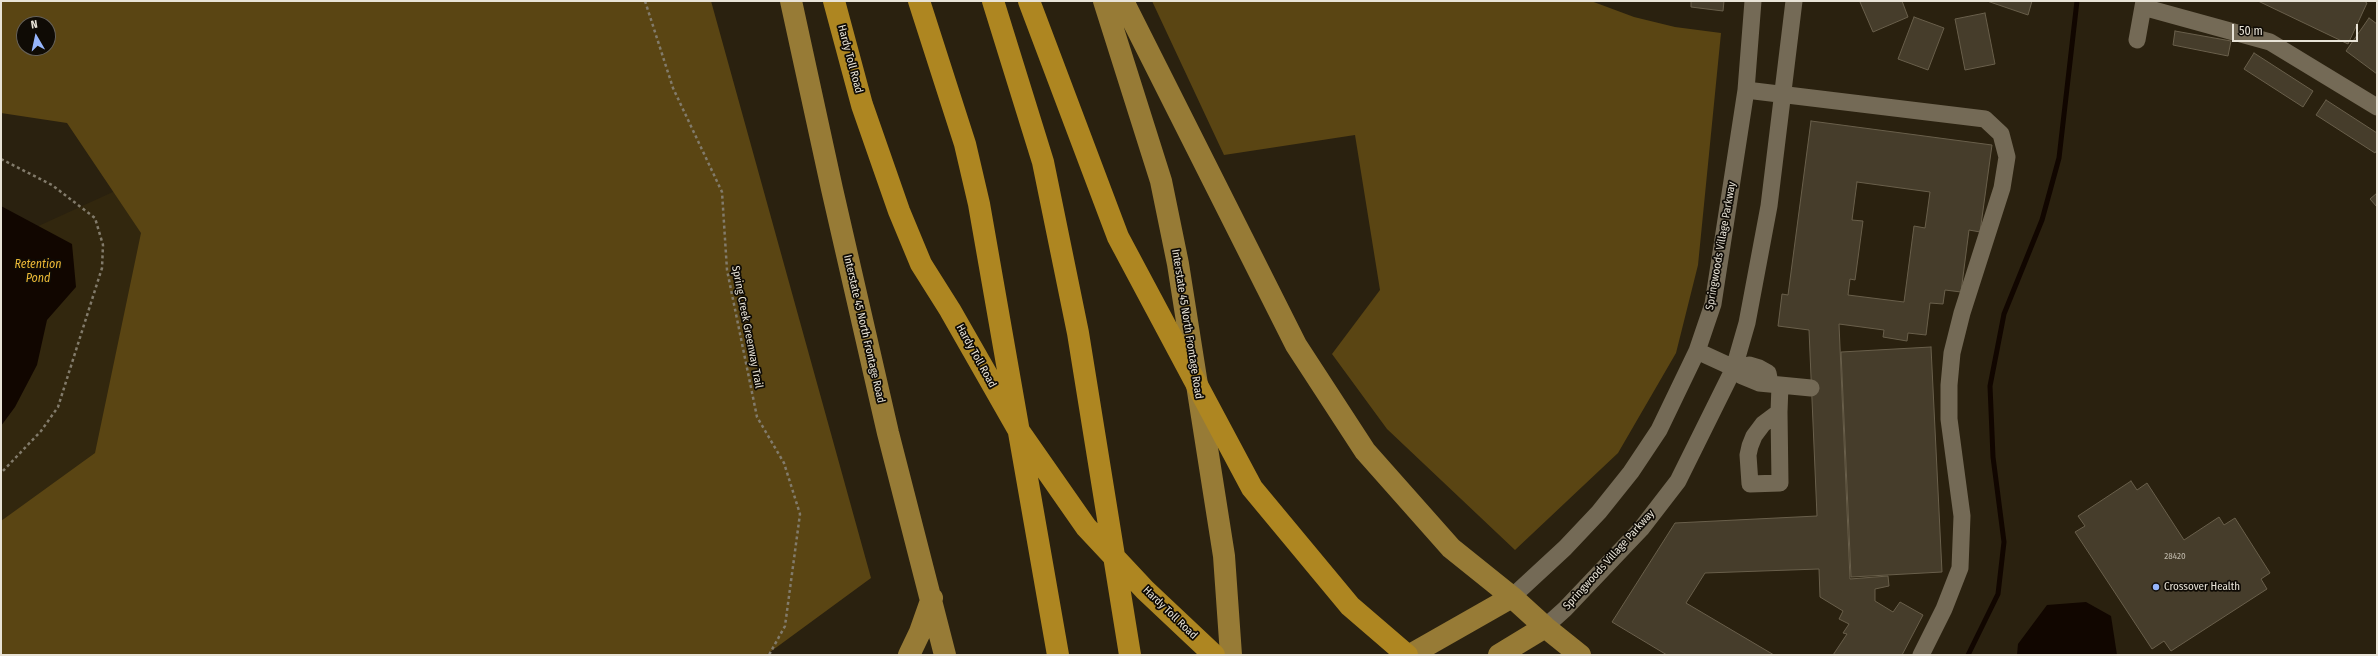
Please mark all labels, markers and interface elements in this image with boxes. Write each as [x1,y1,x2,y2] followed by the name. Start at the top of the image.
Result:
[16,16,56,56] north arrow
[2234,16,2360,42] scale bar
[30,18,38,32] text: N
[835,23,865,95] street label: Hardy Toll Road
[2239,24,2263,38] text: 50 m
[1703,181,1739,311] street label: Springwoods Village Parkway
[1169,248,1205,400] street label: Interstate 45 North Frontage Road
[841,254,887,404] street label: Interstate 45 North Frontage Road
[14,258,62,286] water label: Retention Pond
[729,265,765,389] street label: Spring Creek Greenway Trail
[953,322,999,390] street label: Hardy Toll Road
[1561,507,1657,613] street label: Springwoods Village Parkway
[2164,551,2186,561] house number: 28420
[2164,580,2240,594] place label: Crossover Health
[2151,582,2161,592] marker: Crossover Health
[1140,584,1200,642] street label: Hardy Toll Road

